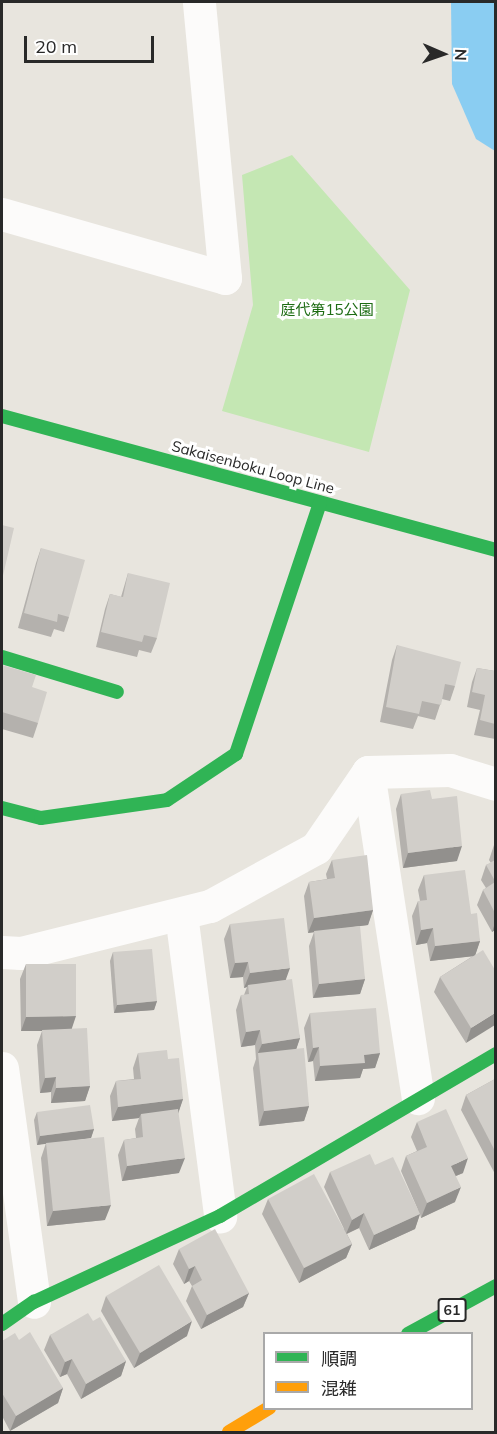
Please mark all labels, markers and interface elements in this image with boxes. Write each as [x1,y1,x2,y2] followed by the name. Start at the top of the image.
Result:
[27,24,158,62] scale bar
[413,24,473,84] north arrow
[35,35,77,58] text: 20 m
[451,48,471,61] text: N
[281,301,373,319] park label: 庭代第15公園
[170,437,336,497] street label: Sakaisenboku Loop Line
[437,1299,467,1321] road number: 61
[263,1332,473,1410] legend
[321,1347,357,1370] text: 順調
[321,1377,357,1400] text: 混雑

